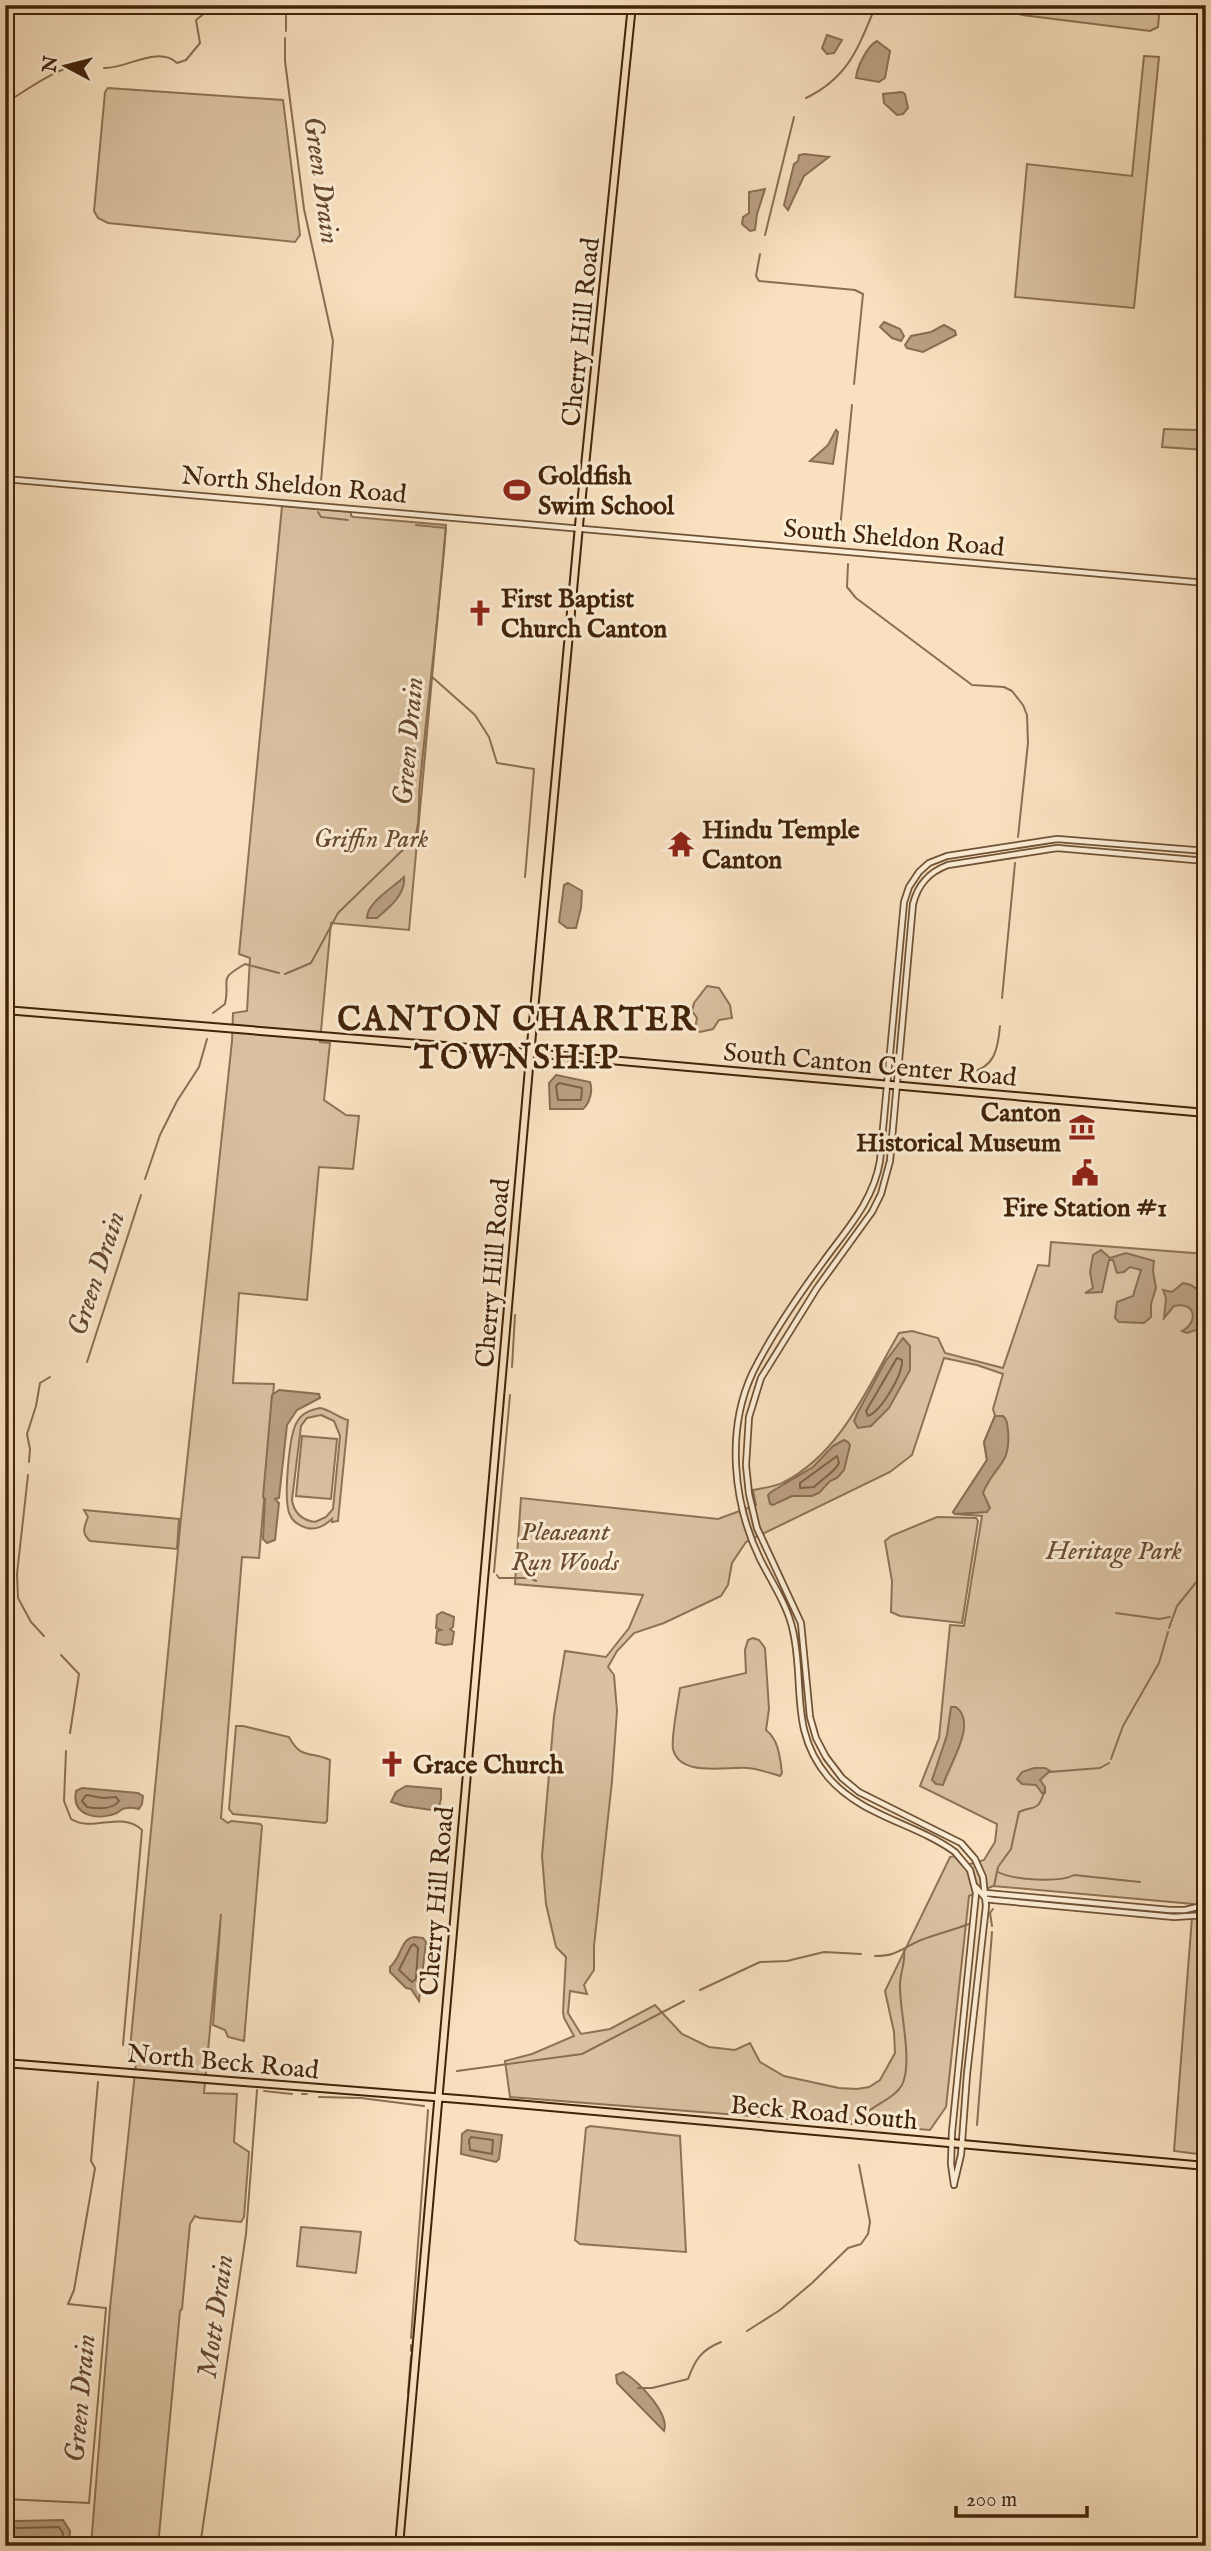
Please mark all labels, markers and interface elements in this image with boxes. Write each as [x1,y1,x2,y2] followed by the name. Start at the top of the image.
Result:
[32,32,102,102] north arrow
[38,54,64,75] text: N
[294,114,347,247] water label: Green Drain
[555,236,608,428] street label: Cherry Hill Road
[180,459,408,512] street label: North Sheldon Road
[538,460,675,523] place label: Goldfish Swim School
[502,475,532,505] sports icon: Goldfish Swim School
[782,512,1006,565] street label: South Sheldon Road
[501,583,667,646] place label: First Baptist Church Canton
[465,598,495,628] church icon: First Baptist Church Canton
[386,675,433,807] water label: Green Drain
[702,814,860,877] place label: Hindu Temple Canton
[313,823,429,856] park label: Griffin Park
[666,829,696,859] temple icon: Hindu Temple Canton
[337,1000,697,1080] district label: CANTON CHARTER TOWNSHIP
[722,1036,1018,1095] street label: South Canton Center Road
[856,1097,1061,1160] place label: Canton Historical Museum
[1067,1112,1097,1142] museum icon: Canton Historical Museum
[1070,1158,1100,1188] public building icon: Fire Station #1
[469,1177,518,1369] street label: Cherry Hill Road
[1003,1192,1167,1225] place label: Fire Station #1
[61,1207,134,1341] water label: Green Drain
[511,1516,619,1579] park label: Pleaseant Run Woods
[1045,1535,1183,1569] park label: Heritage Park
[377,1749,407,1779] church icon: Grace Church
[413,1749,565,1782] place label: Grace Church
[413,1805,462,1997] street label: Cherry Hill Road
[126,2038,320,2087] street label: North Beck Road
[729,2089,919,2138] street label: Beck Road South
[190,2252,242,2381] water label: Mott Drain
[58,2332,105,2464] water label: Green Drain
[956,2474,1087,2518] scale bar
[966,2487,1017,2514] text: 200 m

